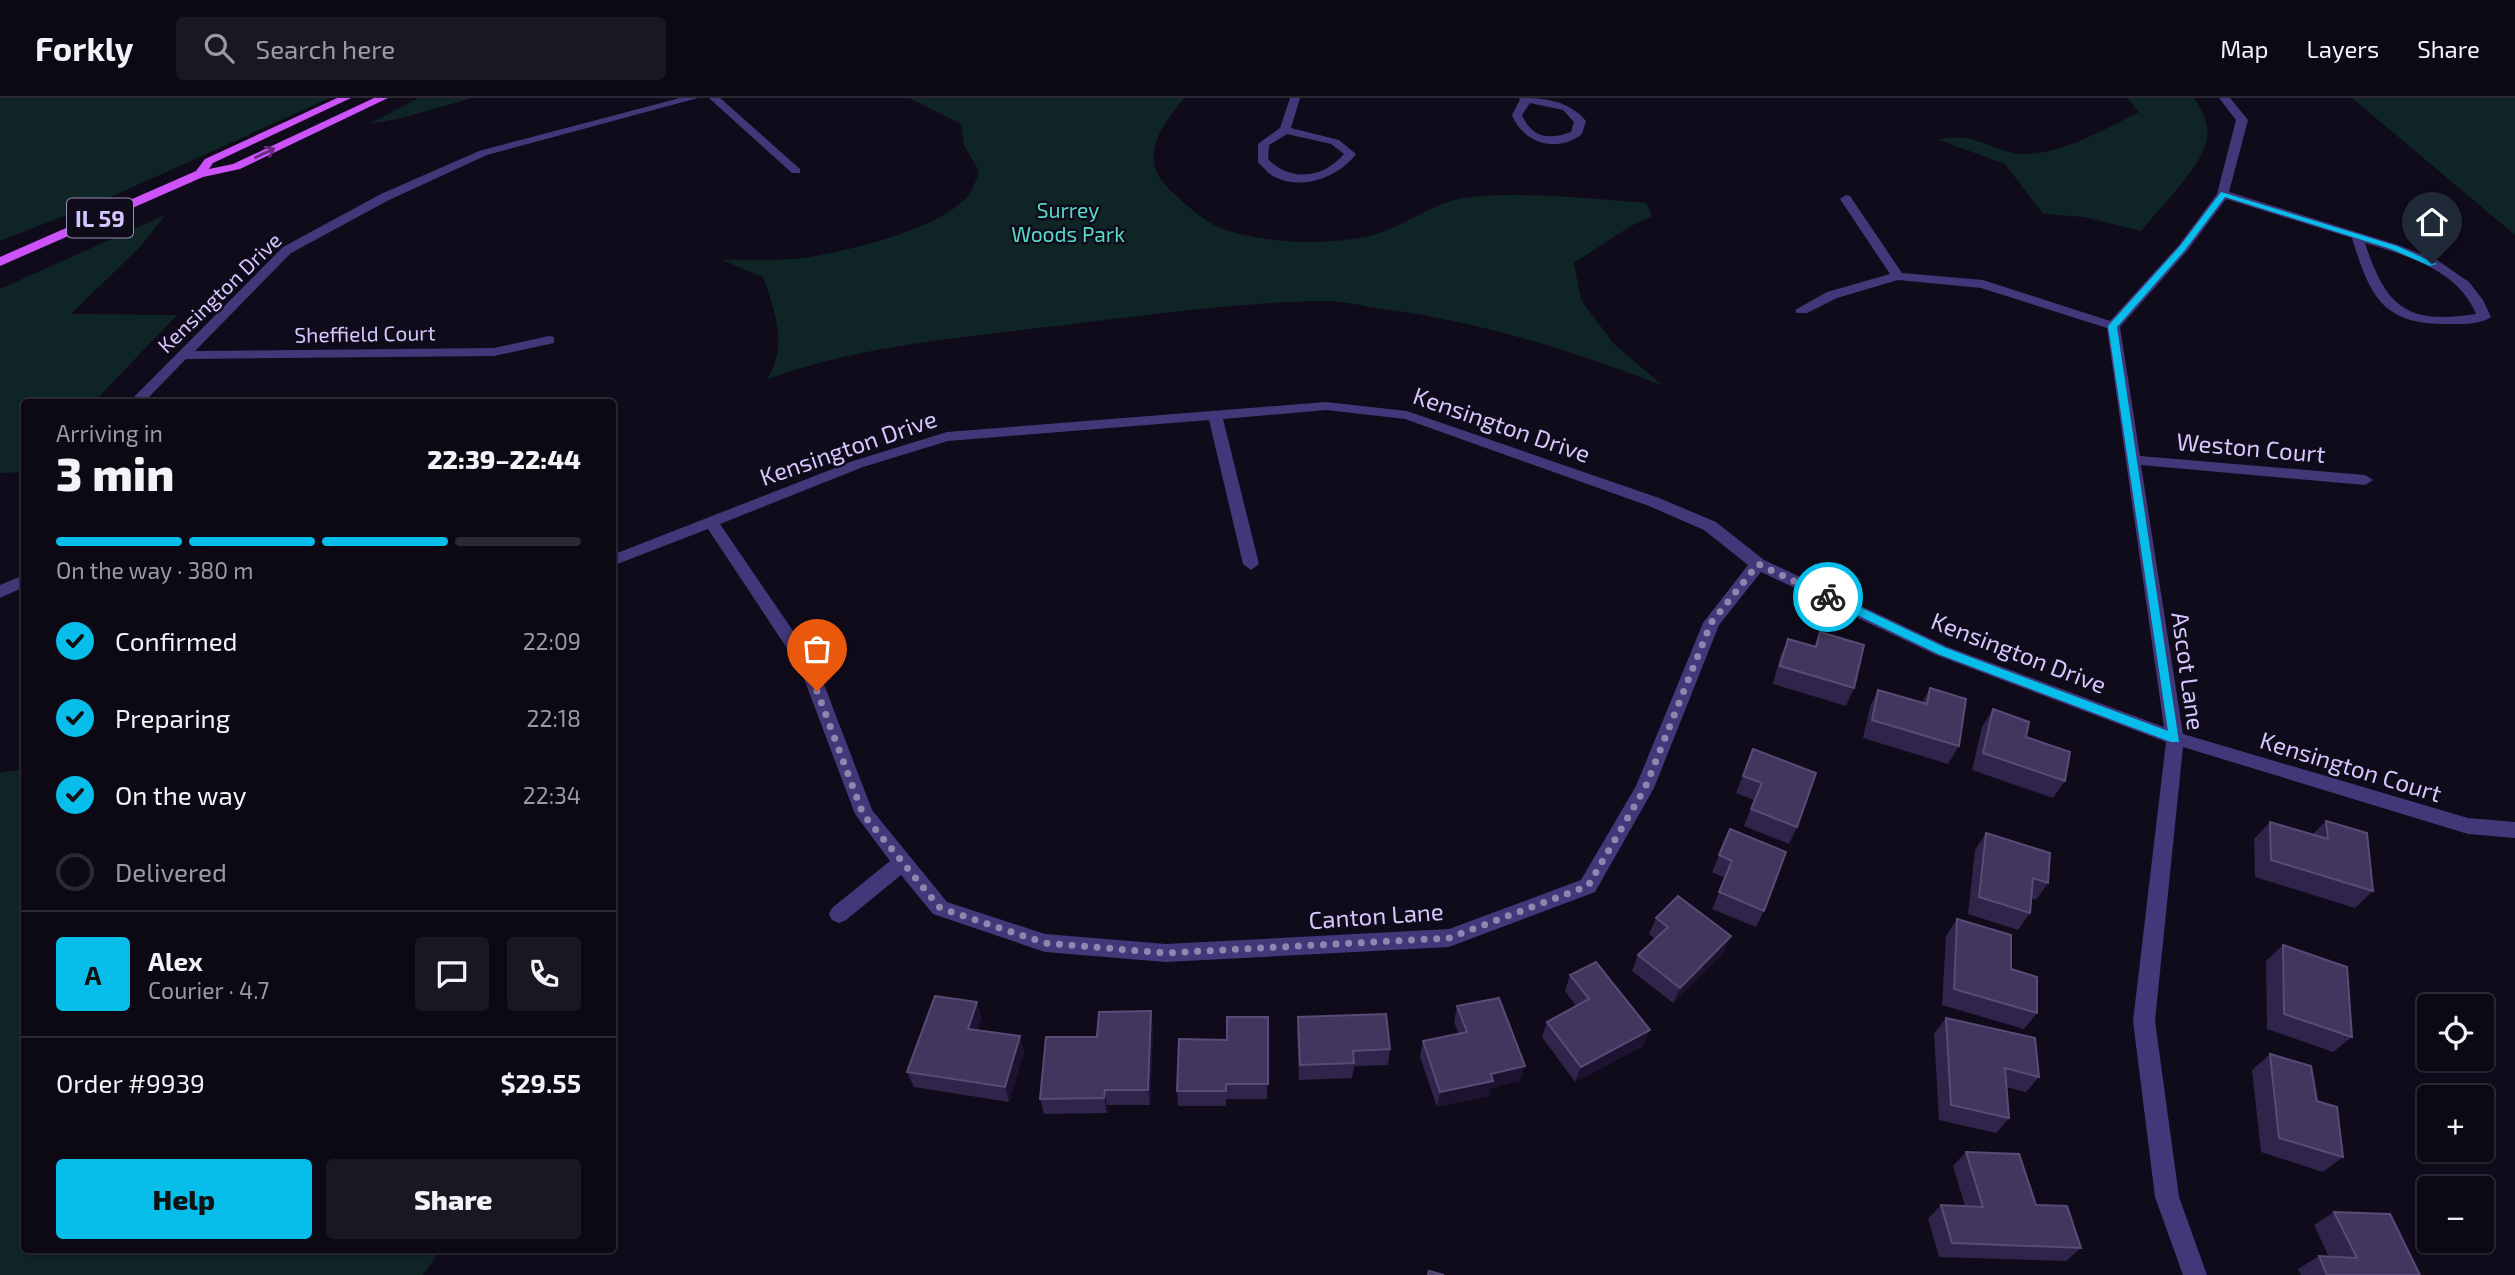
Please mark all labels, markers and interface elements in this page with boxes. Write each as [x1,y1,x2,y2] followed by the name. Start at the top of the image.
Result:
[176,17,666,80] search box
[35,28,134,68] text: Forkly
[200,29,238,67] icon: search
[256,33,395,64] text: Search here
[2220,34,2268,63] text: Map
[2306,34,2379,63] text: Layers
[2417,34,2480,63] text: Share
[253,146,275,159] one-way arrow
[2402,192,2462,264] pin
[1011,197,1125,246] park label: Surrey Woods Park
[67,198,133,238] road number: IL 59
[2413,203,2451,241] icon: home
[152,227,286,357] street label: Kensington Drive
[294,319,436,347] street label: Sheffield Court
[1410,380,1594,468] street label: Kensington Drive
[756,403,940,491] street label: Kensington Drive
[56,419,163,447] text: Arriving in
[2175,426,2327,468] street label: Weston Court
[427,443,581,474] text: 22:39–22:44
[56,445,174,500] text: 3 min
[56,556,253,584] text: On the way · 380 m
[1793,562,1863,632] courier
[1809,578,1847,616] icon: bike
[1927,605,2111,699] street label: Kensington Drive
[2166,610,2212,732] street label: Ascot Lane
[787,619,847,691] pin
[56,622,94,660] icon: check
[115,625,238,656] text: Confirmed
[523,627,581,655] text: 22:09
[798,630,836,668] icon: bag
[56,699,94,737] icon: check
[115,702,230,733] text: Preparing
[527,704,581,732] text: 22:18
[2257,725,2445,807] street label: Kensington Court
[56,776,94,814] icon: check
[115,779,246,810] text: On the way
[523,781,581,809] text: 22:34
[115,856,227,887] text: Delivered
[1308,896,1444,934] street label: Canton Lane
[415,937,489,1011] button: chat
[507,937,581,1011] button: phone
[148,945,203,976] text: Alex
[85,959,101,990] text: A
[148,976,269,1004] text: Courier · 4.7
[2417,994,2494,1253] map controls
[2417,994,2494,1071] button: locate
[56,1067,205,1098] text: Order #9939
[500,1067,581,1098] text: $29.55
[2417,1085,2494,1162] button: +
[56,1159,312,1239] button: Help
[326,1159,581,1239] button: Share
[2417,1176,2494,1253] button: −

